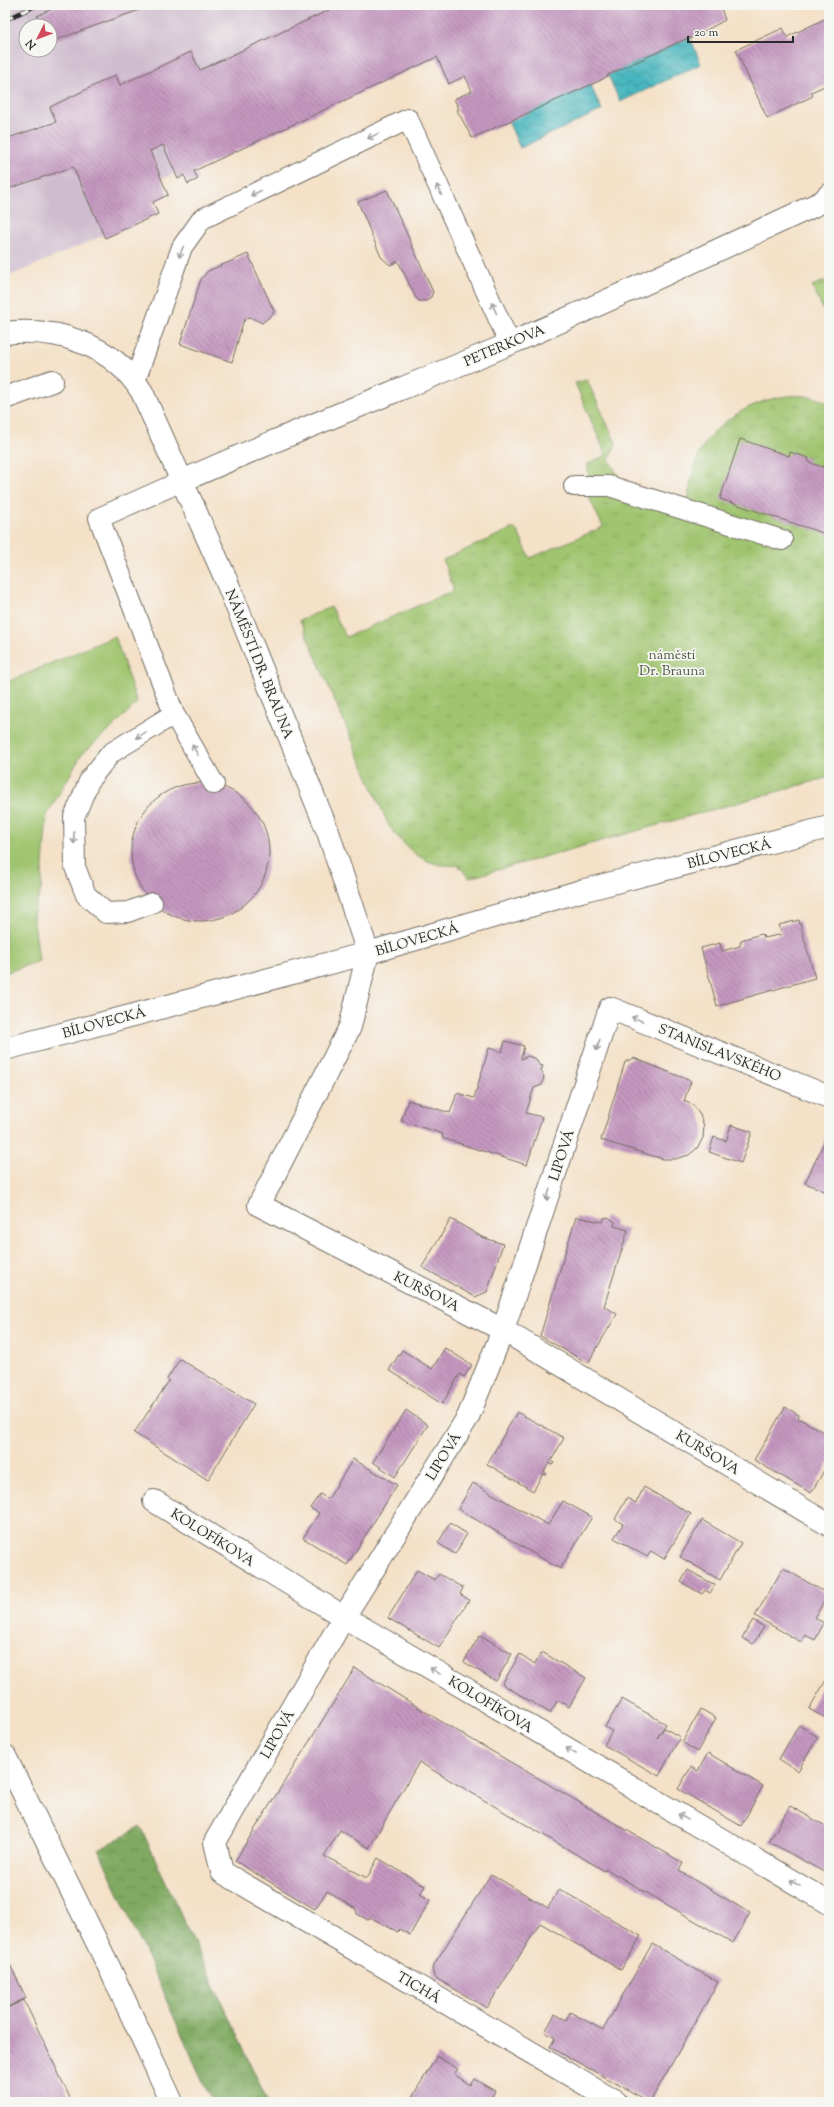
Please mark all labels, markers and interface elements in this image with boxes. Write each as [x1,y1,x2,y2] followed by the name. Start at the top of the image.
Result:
[18,18,58,58] north arrow
[688,18,793,44] scale bar
[694,24,719,42] text: 20 m
[22,35,41,53] text: N
[367,133,379,140] one-way arrow
[435,184,442,196] one-way arrow
[250,190,262,197] one-way arrow
[177,245,185,257] one-way arrow
[490,302,497,314] one-way arrow
[461,320,549,373] street label: PETERKOVA
[219,587,298,743] street label: NÁMĚSTÍ DR. BRAUNA
[639,646,705,682] park label: náměstí Dr. Brauna
[136,731,147,739] one-way arrow
[190,744,198,756] one-way arrow
[70,831,78,844] one-way arrow
[685,835,774,875] street label: BÍLOVECKÁ
[373,919,462,962] street label: BÍLOVECKÁ
[60,1003,149,1045] street label: BÍLOVECKÁ
[632,1014,644,1022] one-way arrow
[655,1020,784,1088] street label: STANISLAVSKÉHO
[594,1038,601,1051] one-way arrow
[545,1127,581,1184] street label: LIPOVÁ
[544,1188,551,1201] one-way arrow
[390,1268,463,1318] street label: KURŠOVA
[671,1427,743,1481] street label: KURŠOVA
[422,1429,468,1485] street label: LIPOVÁ
[166,1505,258,1573] street label: KOLOFÍKOVA
[430,1667,441,1675] one-way arrow
[444,1672,537,1739] street label: KOLOFÍKOVA
[257,1706,301,1763] street label: LIPOVÁ
[566,1747,578,1755] one-way arrow
[677,1813,689,1821] one-way arrow
[789,1879,801,1887] one-way arrow
[392,1968,444,2010] street label: TICHÁ

